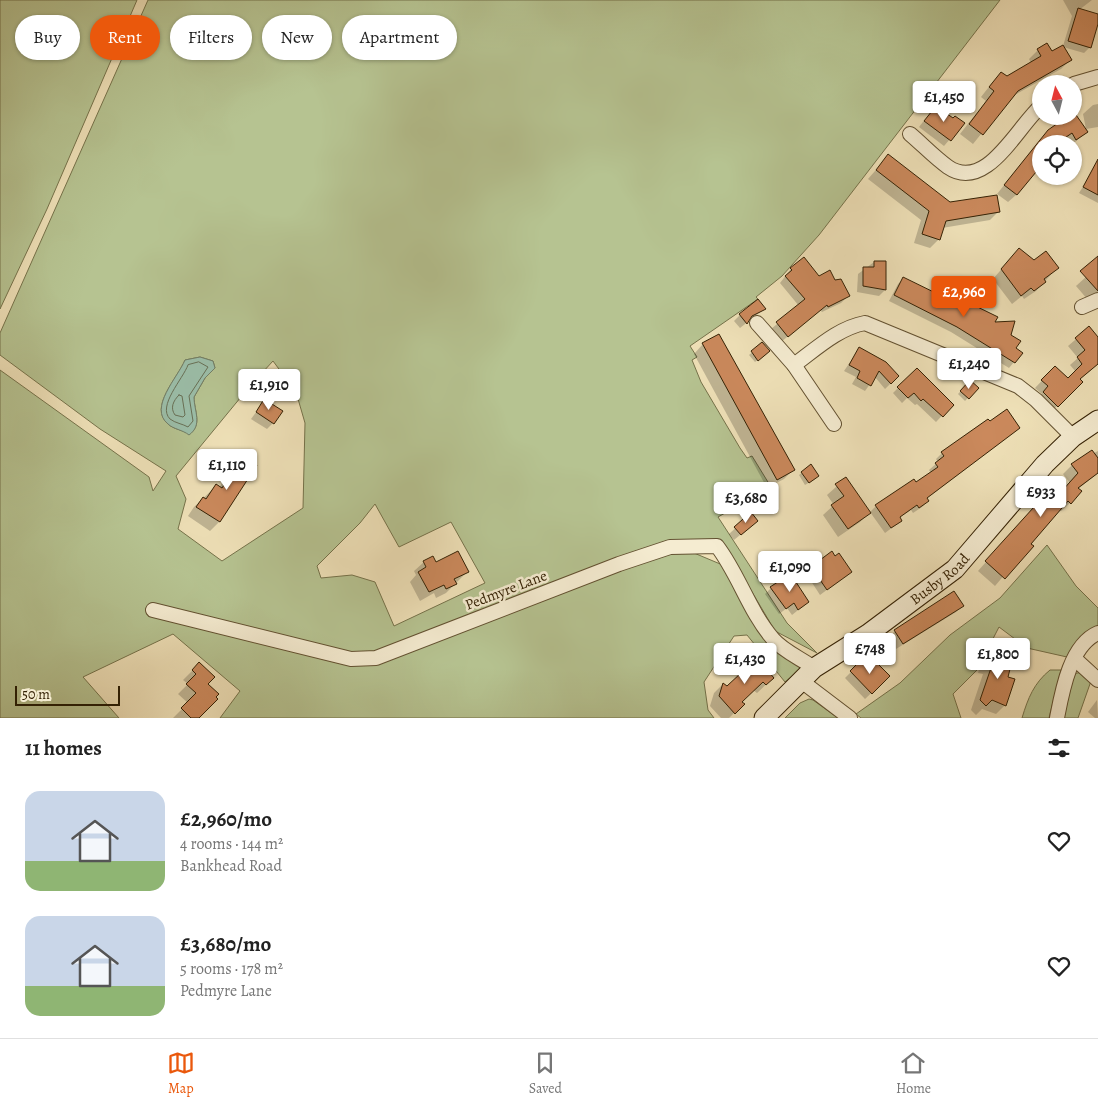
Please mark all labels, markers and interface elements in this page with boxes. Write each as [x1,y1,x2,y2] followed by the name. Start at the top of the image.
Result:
[15,15,80,60] chip: Buy
[90,15,160,60] chip: Rent
[170,15,252,60] chip: Filters
[262,15,332,60] chip: New
[342,15,457,60] chip: Apartment
[1032,75,1082,125] north arrow
[1032,75,1082,185] map controls
[903,80,985,123] pin: £1,450
[924,86,964,108] text: £1,450
[1032,135,1082,185] button: locate
[923,276,1005,318] pin: £2,960
[942,281,986,303] text: £2,960
[928,348,1010,390] pin: £1,240
[948,353,990,375] text: £1,240
[228,368,310,411] pin: £1,910
[249,374,289,396] text: £1,910
[186,448,268,491] pin: £1,110
[208,454,246,476] text: £1,110
[1011,476,1071,518] pin: £933
[1026,481,1056,503] text: £933
[705,482,787,524] pin: £3,680
[725,487,767,509] text: £3,680
[906,548,975,609] street label: Busby Road
[749,550,831,593] pin: £1,090
[769,556,811,578] text: £1,090
[462,565,550,615] street label: Pedmyre Lane
[840,632,900,675] pin: £748
[855,638,885,660] text: £748
[957,638,1039,680] pin: £1,800
[704,642,786,685] pin: £1,430
[977,643,1019,665] text: £1,800
[725,648,765,670] text: £1,430
[15,683,120,706] scale bar
[22,685,50,704] text: 50 m
[25,734,102,762] text: 11 homes
[1045,734,1073,762] icon: filters
[180,805,272,833] text: £2,960/mo
[65,811,125,871] icon: home
[1045,827,1073,855] icon: heart
[180,833,283,855] text: 4 rooms · 144 m²
[180,855,282,877] text: Bankhead Road
[180,930,271,958] text: £3,680/mo
[65,936,125,996] icon: home
[1045,952,1073,980] icon: heart
[180,958,283,980] text: 5 rooms · 178 m²
[180,980,272,1002] text: Pedmyre Lane
[167,1049,195,1098] tab: Map
[529,1049,562,1098] tab: Saved
[896,1049,931,1098] tab: Home

